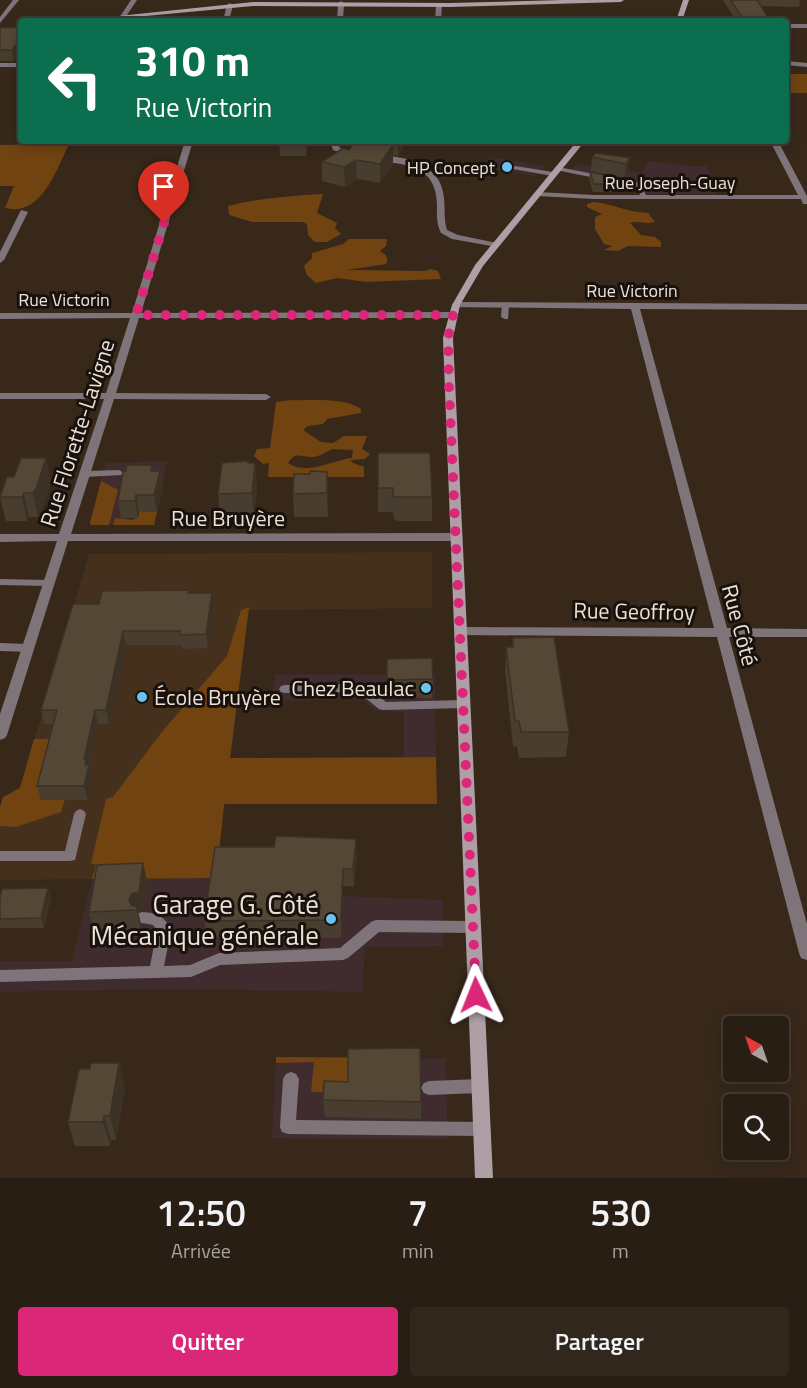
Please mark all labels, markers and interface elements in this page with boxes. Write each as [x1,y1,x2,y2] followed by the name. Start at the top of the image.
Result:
[135,28,250,92] text: 310 m
[36,42,114,120] icon: left
[135,86,272,127] text: Rue Victorin
[407,154,496,181] place label: HP Concept
[500,160,514,174] marker: HP Concept
[138,161,189,223] pin
[604,169,736,196] street label: Rue Joseph-Guay
[147,170,180,203] icon: arrive
[586,277,678,304] street label: Rue Victorin
[18,286,110,313] street label: Rue Victorin
[31,335,123,531] street label: Rue Florette-Lavigne
[171,501,285,535] street label: Rue Bruyère
[713,580,767,670] street label: Rue Côté
[573,593,695,629] street label: Rue Geoffroy
[291,671,414,705] place label: Chez Beaulac
[154,680,281,714] place label: École Bruyère
[419,681,433,695] marker: Chez Beaulac
[135,690,149,704] marker: École Bruyère
[91,883,319,955] place label: Garage G. Côté Mécanique générale
[324,912,338,926] marker: Garage G. Côté Mécanique générale
[444,963,508,1027] position arrow
[723,1016,789,1082] north arrow
[723,1016,789,1160] map controls
[723,1094,789,1160] button: search
[156,1185,246,1240] text: 12:50
[408,1185,428,1240] text: 7
[590,1185,651,1240] text: 530
[171,1235,231,1266] text: Arrivée
[402,1235,434,1266] text: min
[612,1235,629,1266] text: m
[18,1307,398,1376] button: Quitter
[410,1307,789,1376] button: Partager

